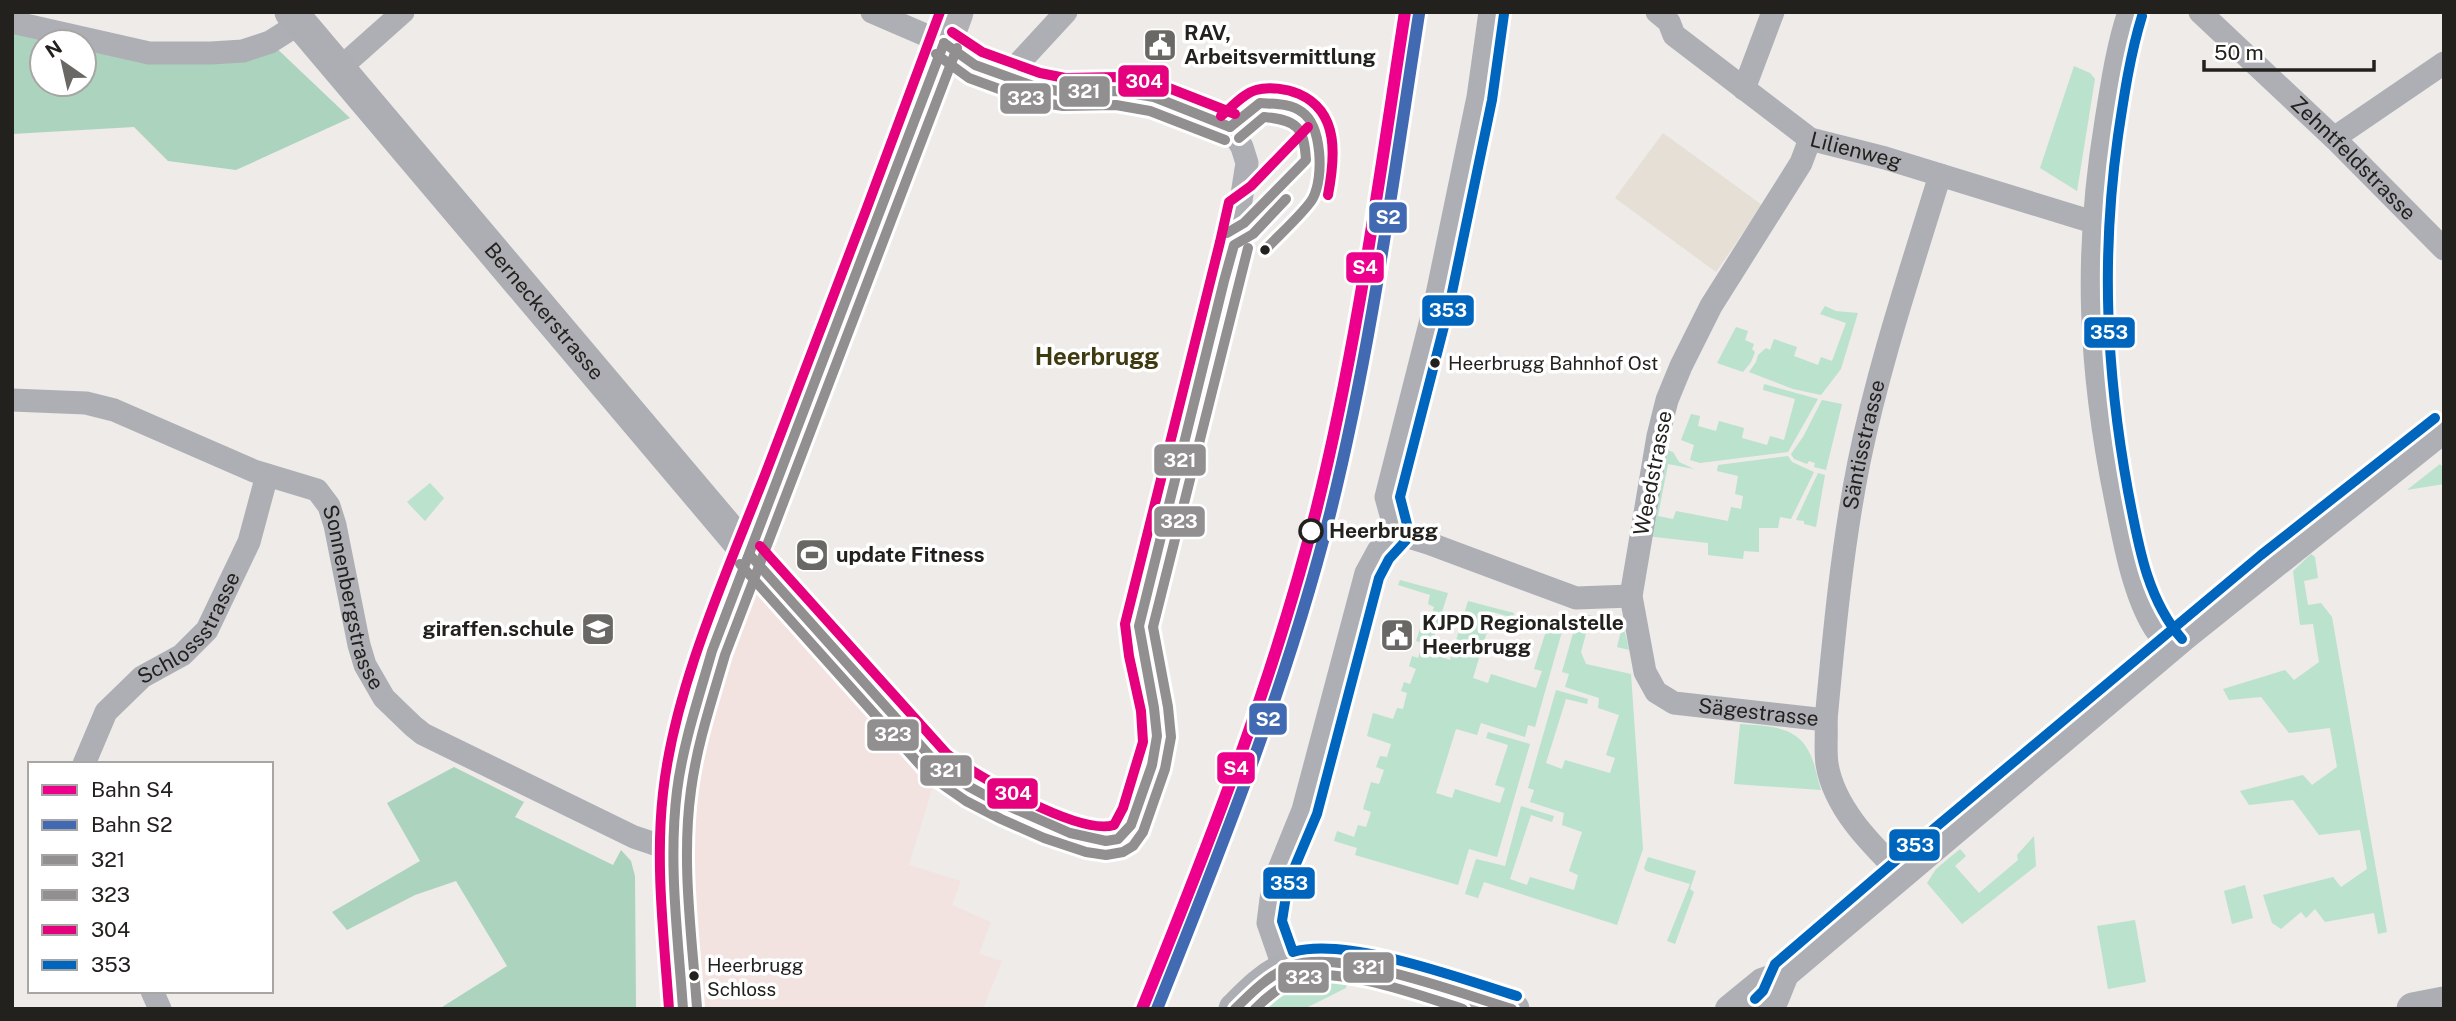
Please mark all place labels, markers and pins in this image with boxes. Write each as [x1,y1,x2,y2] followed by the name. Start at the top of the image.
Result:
[1184,20,1376,69] place label: RAV, Arbeitsvermittlung
[1141,26,1179,64] public building icon: RAV, Arbeitsvermittlung
[1258,243,1272,257] unlabelled marker
[1448,352,1658,374] place label: Heerbrugg Bahnhof Ost
[1428,356,1442,370] marker: Heerbrugg Bahnhof Ost
[1329,518,1438,543] place label: Heerbrugg
[1299,519,1323,543] marker: Heerbrugg
[793,536,831,574] sports icon: update Fitness
[836,542,985,567] place label: update Fitness
[579,610,617,648] school or university icon: giraffen.schule
[1422,610,1624,659] place label: KJPD Regionalstelle Heerbrugg
[422,616,574,641] place label: giraffen.schule
[1378,616,1416,654] public building icon: KJPD Regionalstelle Heerbrugg
[707,954,804,1000] place label: Heerbrugg Schloss
[687,969,701,983] marker: Heerbrugg Schloss

